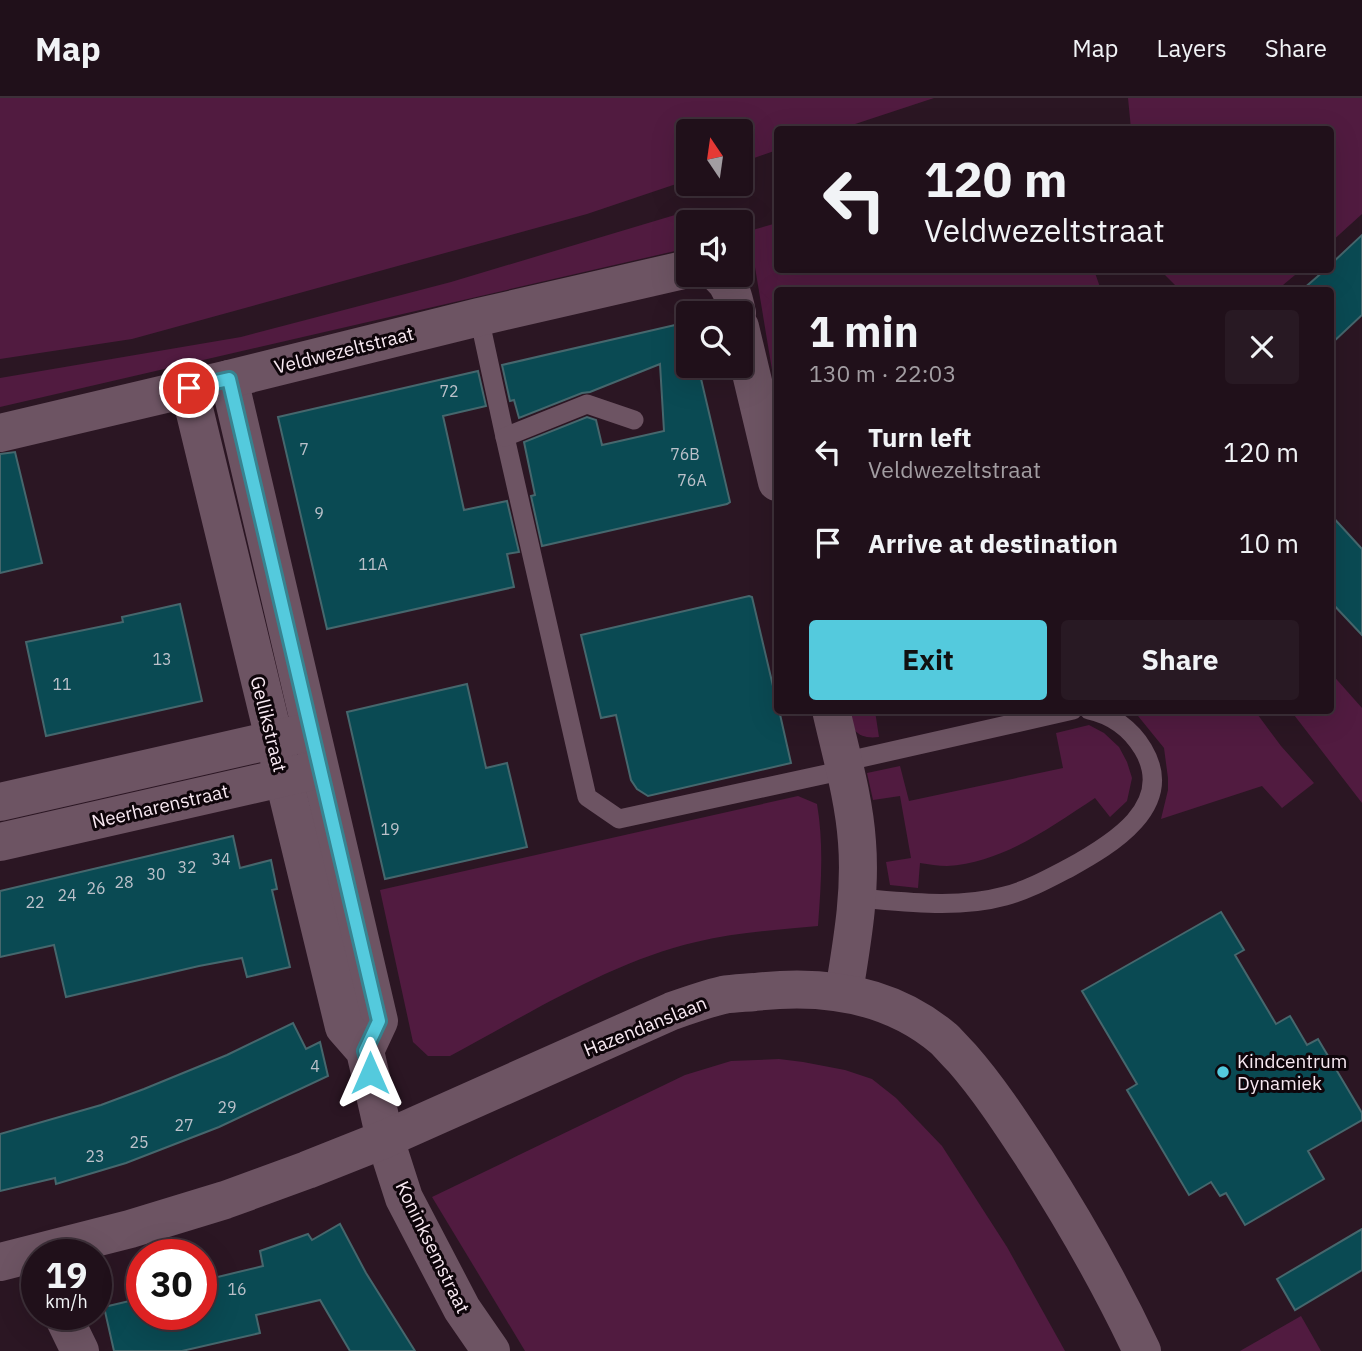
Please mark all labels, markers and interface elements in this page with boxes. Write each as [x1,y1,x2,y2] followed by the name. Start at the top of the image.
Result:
[35,27,101,70] text: Map
[1072,32,1119,64] text: Map
[1157,32,1227,64] text: Layers
[1265,32,1327,64] text: Share
[676,119,752,196] north arrow
[676,119,753,378] map controls
[924,147,1068,210] text: 120 m
[809,154,900,245] icon: left
[924,209,1165,251] text: Veldwezeltstraat
[676,210,753,287] button: sound
[676,301,753,378] button: search
[809,304,919,359] text: 1 min
[1225,310,1299,384] button: close
[272,321,416,379] street label: Veldwezeltstraat
[159,358,219,418] pin
[809,358,956,388] text: 130 m · 22:03
[170,369,208,407] icon: arrive
[439,381,459,401] house number: 72
[868,420,971,454] text: Turn left
[809,433,847,471] icon: left
[1223,435,1299,469] text: 120 m
[299,439,309,459] house number: 7
[670,444,700,464] house number: 76B
[868,454,1041,484] text: Veldwezeltstraat
[677,470,707,490] house number: 76A
[314,503,324,523] house number: 9
[809,524,847,562] icon: arrive
[868,526,1118,560] text: Arrive at destination
[1239,526,1299,560] text: 10 m
[358,554,388,574] house number: 11A
[809,620,1047,700] button: Exit
[1061,620,1299,700] button: Share
[152,649,172,669] house number: 13
[245,673,293,775] street label: Gellikstraat
[52,674,72,694] house number: 11
[89,779,231,833] street label: Neerharenstraat
[380,819,400,839] house number: 19
[211,849,231,869] house number: 34
[177,857,197,877] house number: 32
[146,864,166,884] house number: 30
[114,872,134,892] house number: 28
[86,878,106,898] house number: 26
[57,885,77,905] house number: 24
[25,892,45,912] house number: 22
[580,990,710,1062] street label: Hazendanslaan
[333,1036,407,1110] position arrow
[1237,1049,1347,1095] place label: Kindcentrum Dynamiek
[310,1056,320,1076] house number: 4
[1215,1064,1231,1080] marker: Kindcentrum Dynamiek
[217,1097,237,1117] house number: 29
[174,1115,194,1135] house number: 27
[129,1132,149,1152] house number: 25
[85,1146,105,1166] house number: 23
[391,1177,475,1317] street label: Koninksemstraat
[126,1239,217,1330] speed limit sign: 30
[45,1252,88,1298] text: 19
[227,1279,247,1299] house number: 16
[45,1290,88,1313] text: km/h

